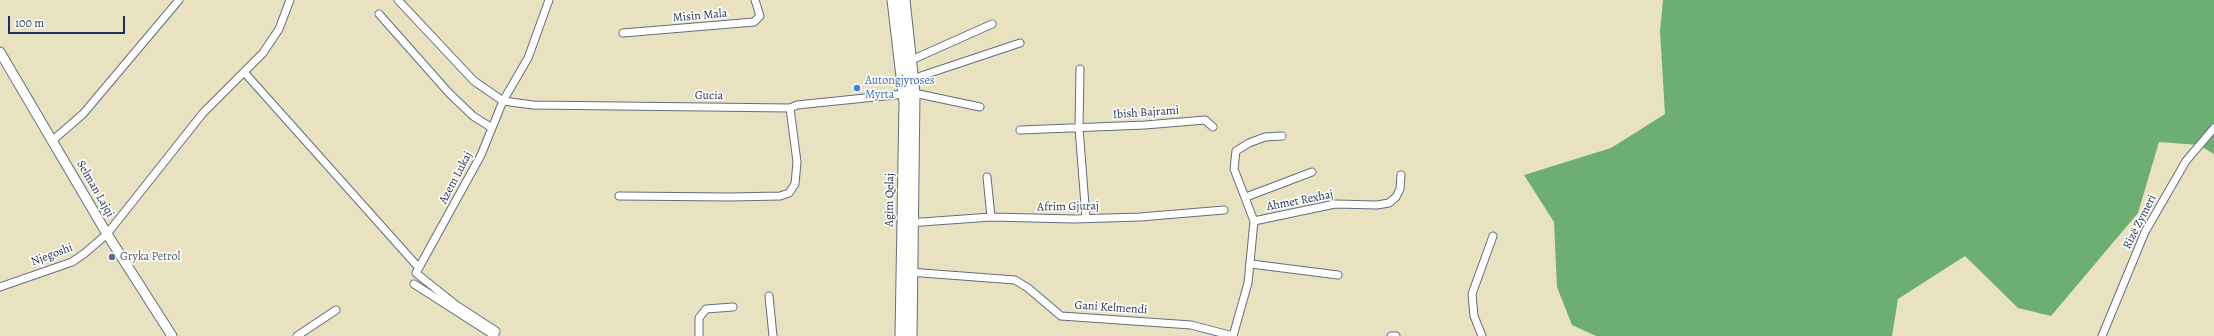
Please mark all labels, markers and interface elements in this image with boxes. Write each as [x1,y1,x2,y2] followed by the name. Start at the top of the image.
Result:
[672,6,728,26] street label: Misin Mala
[10,8,127,34] scale bar
[15,15,44,31] text: 100 m
[865,74,935,102] place label: Autongjyroses Myrta
[852,83,862,93] marker: Autongjyroses Myrta
[695,89,723,103] street label: Gucia
[1112,103,1180,123] street label: Ibish Bajrami
[436,149,476,207] street label: Azem Lukaj
[73,158,117,220] street label: Selman Lajqi
[882,173,898,227] street label: Agim Qelaj
[1265,187,1335,215] street label: Ahmet Rexhaj
[2120,192,2160,252] street label: Rizë Zymeri
[1037,199,1099,215] street label: Afrim Gjuraj
[29,240,75,270] street label: Njegoshi
[120,250,180,264] place label: Gryka Petrol
[107,252,117,262] marker: Gryka Petrol
[1074,298,1148,318] street label: Gani Kelmendi

